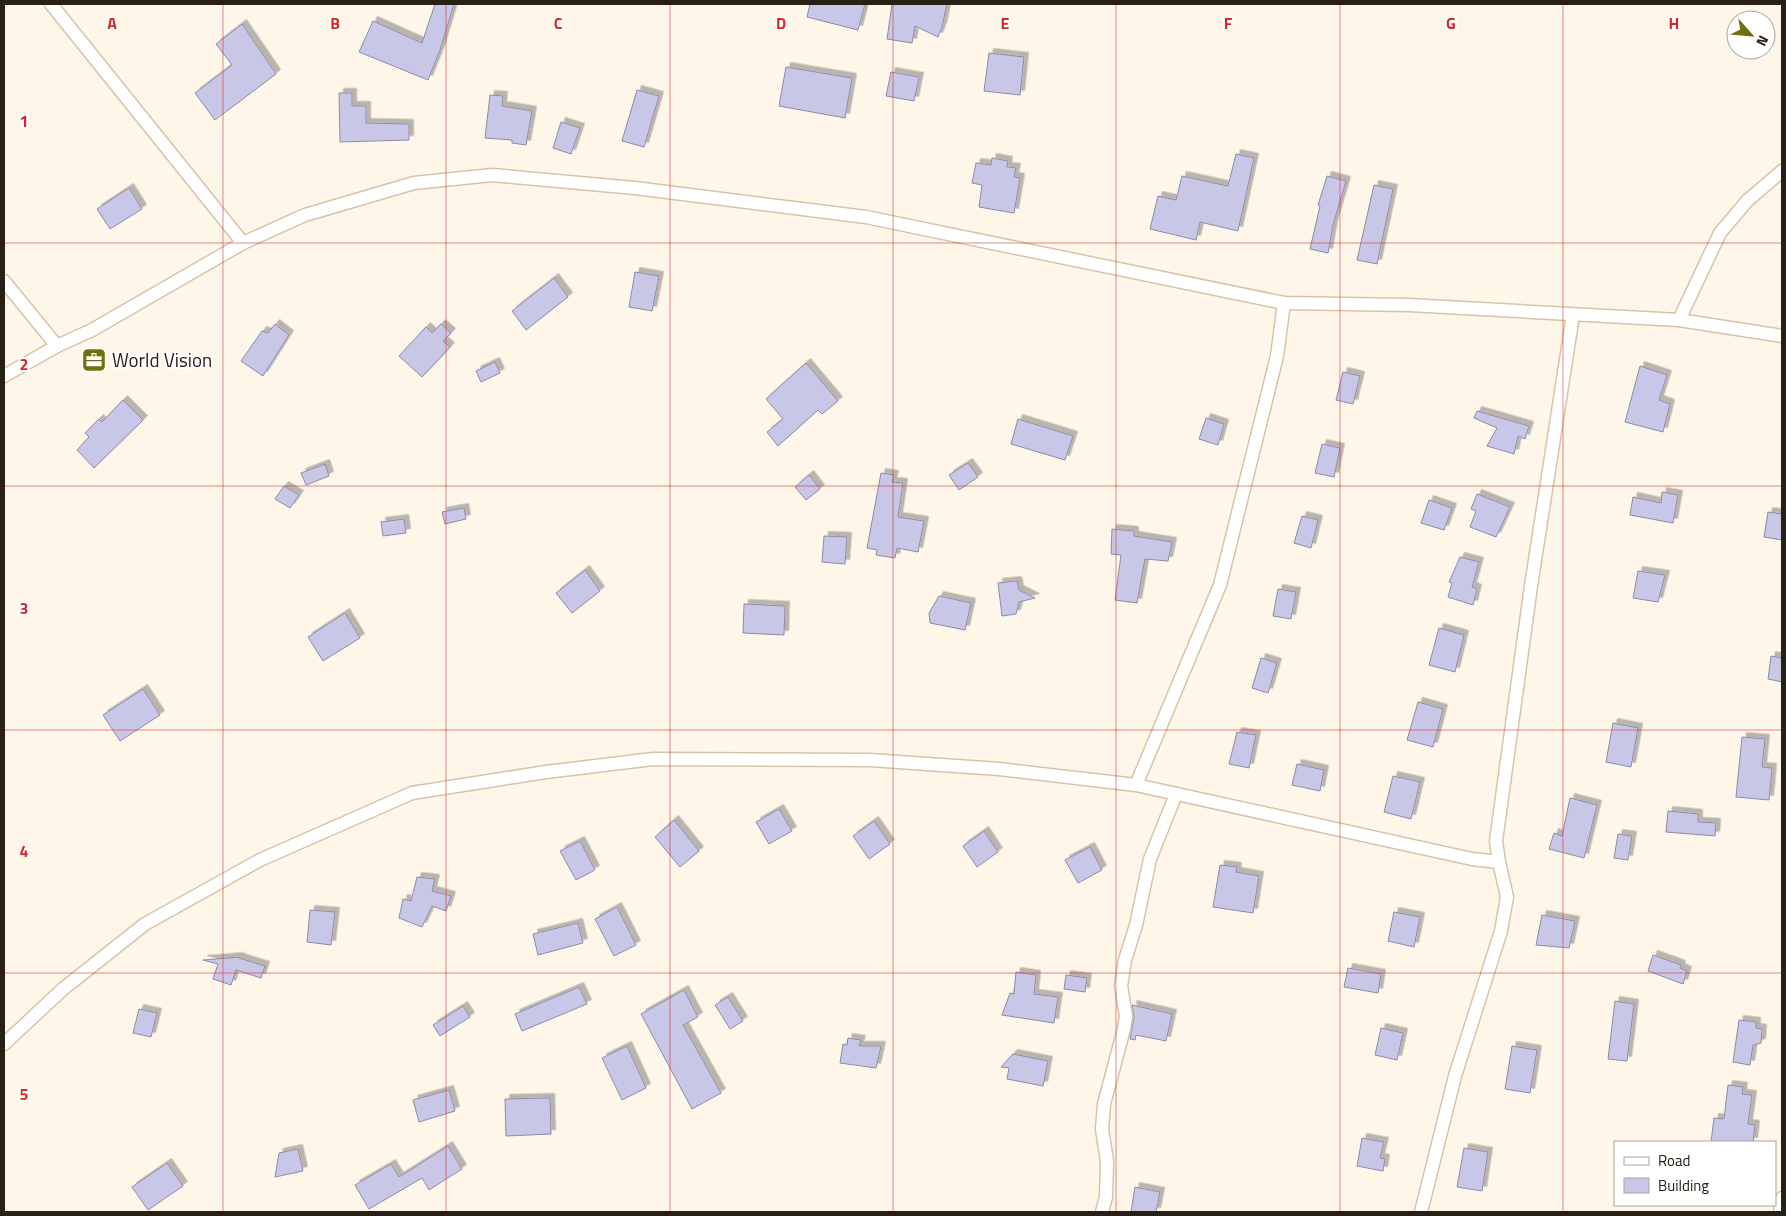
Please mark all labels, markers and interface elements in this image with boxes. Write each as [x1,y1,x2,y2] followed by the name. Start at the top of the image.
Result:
[1726,10,1776,60] north arrow
[107,11,117,35] text: A
[330,11,340,35] text: B
[554,11,563,35] text: C
[776,11,786,35] text: D
[1001,11,1010,35] text: E
[1224,11,1233,35] text: F
[1446,11,1456,35] text: G
[1669,11,1679,35] text: H
[1751,32,1775,50] text: N
[20,109,28,133] text: 1
[112,345,212,374] place label: World Vision
[81,347,107,373] office icon: World Vision
[20,352,28,376] text: 2
[20,596,28,620] text: 3
[20,839,29,863] text: 4
[20,1082,29,1106] text: 5
[1614,1141,1776,1206] legend
[1658,1149,1690,1172] text: Road
[1658,1174,1709,1197] text: Building

